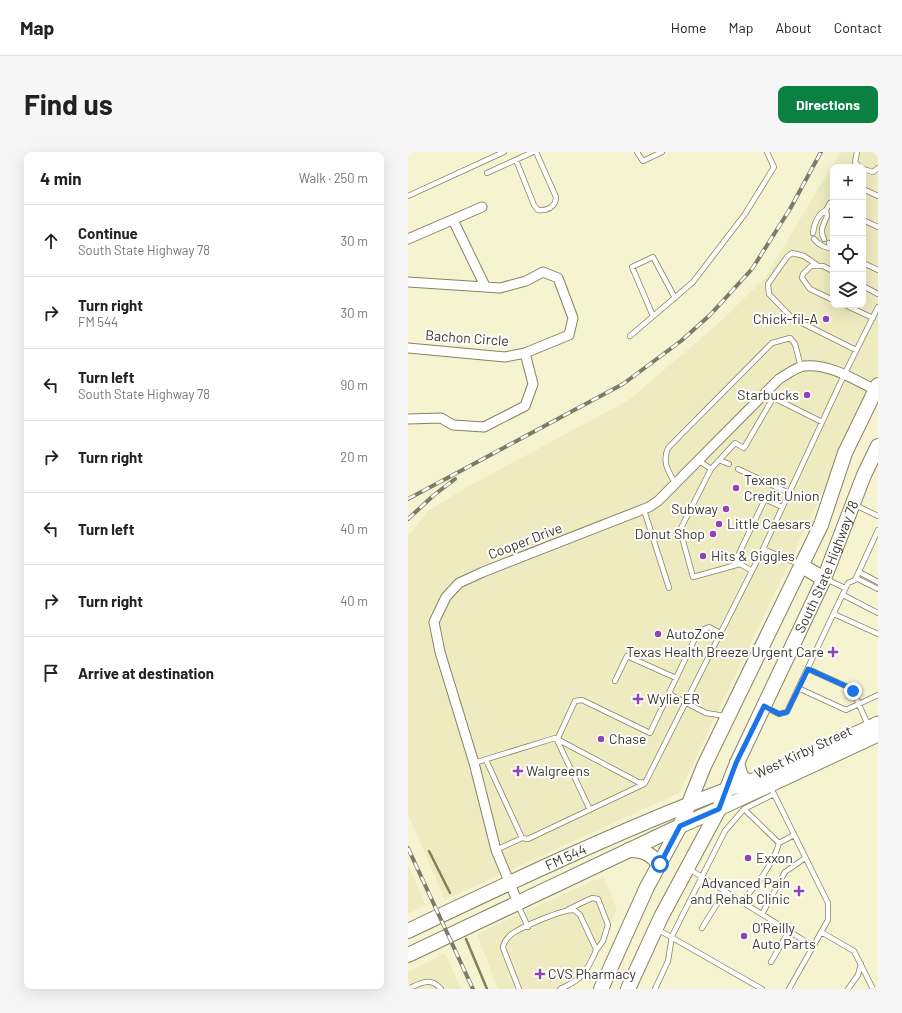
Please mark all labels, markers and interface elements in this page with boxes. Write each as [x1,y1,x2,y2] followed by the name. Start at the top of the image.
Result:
[20,16,54,39] text: Map
[671,19,707,36] text: Home
[729,19,753,36] text: Map
[775,19,812,36] text: About
[834,19,882,36] text: Contact
[778,86,878,123] button: Directions
[24,87,113,121] text: Find us
[830,164,866,308] map controls
[830,164,866,200] button: +
[40,168,82,188] text: 4 min
[299,170,368,186] text: Walk · 250 m
[830,200,866,236] button: −
[78,224,138,242] text: Continue
[40,230,62,252] icon: ahead
[341,233,368,249] text: 30 m
[830,236,866,272] button: locate
[78,242,210,258] text: South State Highway 78
[830,272,866,308] button: layers
[78,296,143,314] text: Turn right
[40,302,62,324] icon: right
[341,305,368,321] text: 30 m
[753,310,818,327] place label: Chick-fil-A
[78,314,118,330] text: FM 544
[821,314,831,324] marker: Chick-fil-A
[425,326,509,349] street label: Bachon Circle
[78,368,134,386] text: Turn left
[40,374,62,396] icon: left
[341,377,368,393] text: 90 m
[78,386,210,402] text: South State Highway 78
[737,386,799,403] place label: Starbucks
[802,390,812,400] marker: Starbucks
[40,446,62,468] icon: right
[78,448,143,466] text: Turn right
[340,449,368,465] text: 20 m
[744,471,819,504] place label: Texans Credit Union
[731,483,741,493] marker: Texans Credit Union
[791,498,861,636] street label: South State Highway 78
[671,500,719,517] place label: Subway
[721,504,731,514] marker: Subway
[727,515,811,532] place label: Little Caesars
[40,518,62,540] icon: left
[485,519,564,562] street label: Cooper Drive
[714,519,724,529] marker: Little Caesars
[78,520,134,538] text: Turn left
[340,521,368,537] text: 40 m
[635,525,705,542] place label: Donut Shop
[708,529,718,539] marker: Donut Shop
[711,547,795,564] place label: Hits & Giggles
[698,551,708,561] marker: Hits & Giggles
[40,590,62,612] icon: right
[78,592,143,610] text: Turn right
[340,593,368,609] text: 40 m
[666,625,725,642] place label: AutoZone
[653,629,663,639] marker: AutoZone
[626,643,824,660] place label: Texas Health Breeze Urgent Care
[827,646,839,658] marker: Texas Health Breeze Urgent Care
[40,662,62,684] icon: arrive
[78,664,214,682] text: Arrive at destination
[844,682,862,700] route end
[647,690,700,707] place label: Wylie ER
[632,693,644,705] marker: Wylie ER
[751,721,854,782] street label: West Kirby Street
[609,730,646,747] place label: Chase
[596,734,606,744] marker: Chase
[526,762,590,779] place label: Walgreens
[513,766,523,776] marker: Walgreens
[542,840,589,874] street label: FM 544
[756,849,793,866] place label: Exxon
[743,853,753,863] marker: Exxon
[651,855,669,873] route start
[690,874,790,907] place label: Advanced Pain and Rehab Clinic
[793,885,805,897] marker: Advanced Pain and Rehab Clinic
[752,919,816,952] place label: O'Reilly Auto Parts
[739,931,749,941] marker: O'Reilly Auto Parts
[548,965,637,982] place label: CVS Pharmacy
[535,969,545,979] marker: CVS Pharmacy

